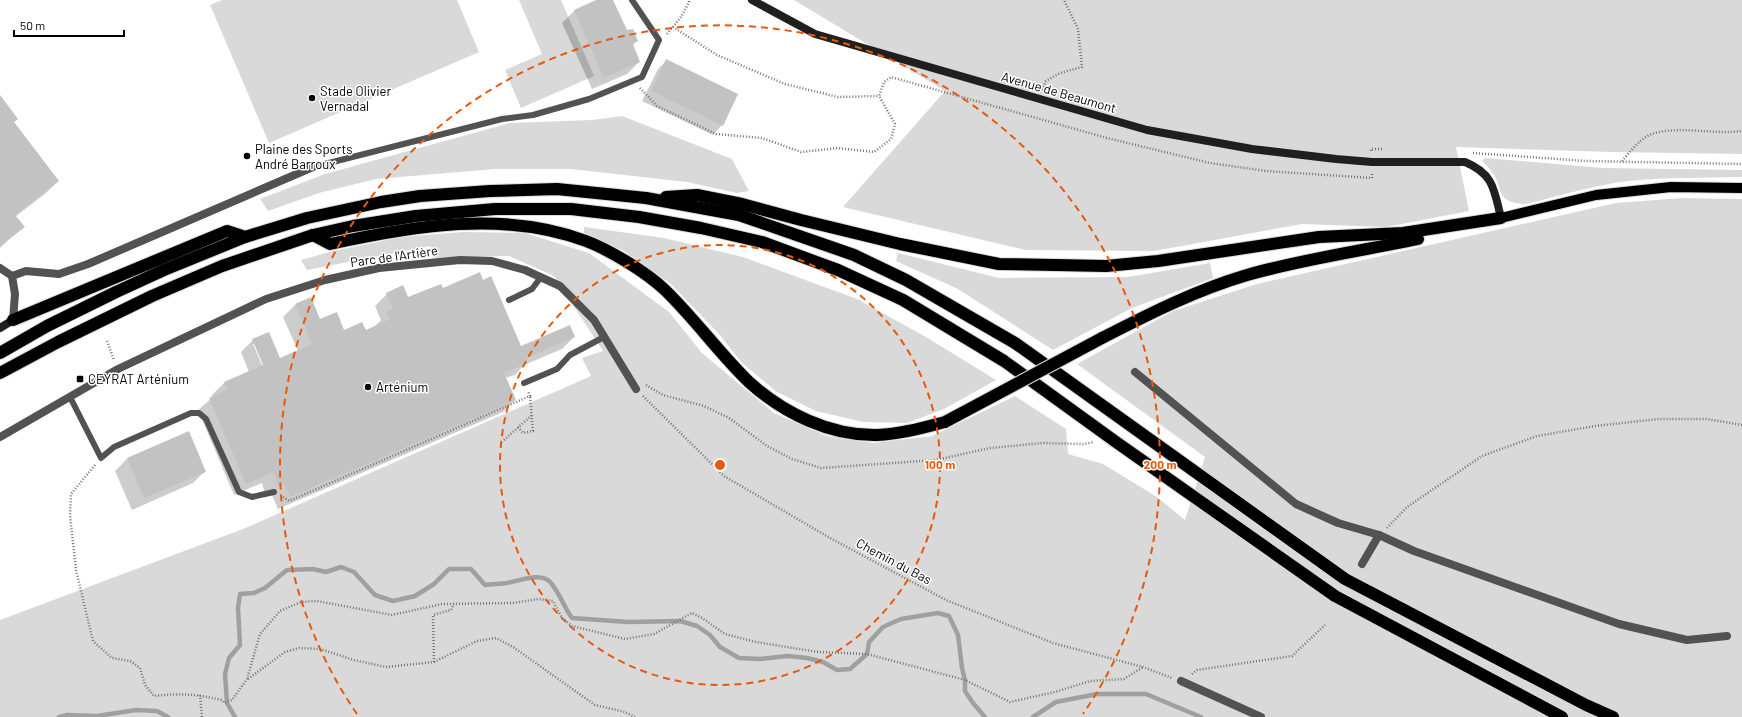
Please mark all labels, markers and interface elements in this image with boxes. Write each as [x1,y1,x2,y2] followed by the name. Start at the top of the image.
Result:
[14,12,124,38] scale bar
[20,18,45,32] text: 50 m
[1000,68,1118,116] street label: Avenue de Beaumont
[320,83,391,114] place label: Stade Olivier Vernadal
[307,93,317,103] marker: Stade Olivier Vernadal
[255,141,353,172] place label: Plaine des Sports André Barroux
[242,151,252,161] marker: Plaine des Sports André Barroux
[349,242,439,270] street label: Parc de l'Artière
[88,371,189,387] place label: CEYRAT Arténium
[75,374,85,384] marker: CEYRAT Arténium
[376,379,428,395] place label: Arténium
[363,382,373,392] marker: Arténium
[925,457,955,471] text: 100 m
[1144,457,1176,471] text: 200 m
[713,458,727,472] centre of rings
[854,534,934,588] street label: Chemin du Bas

